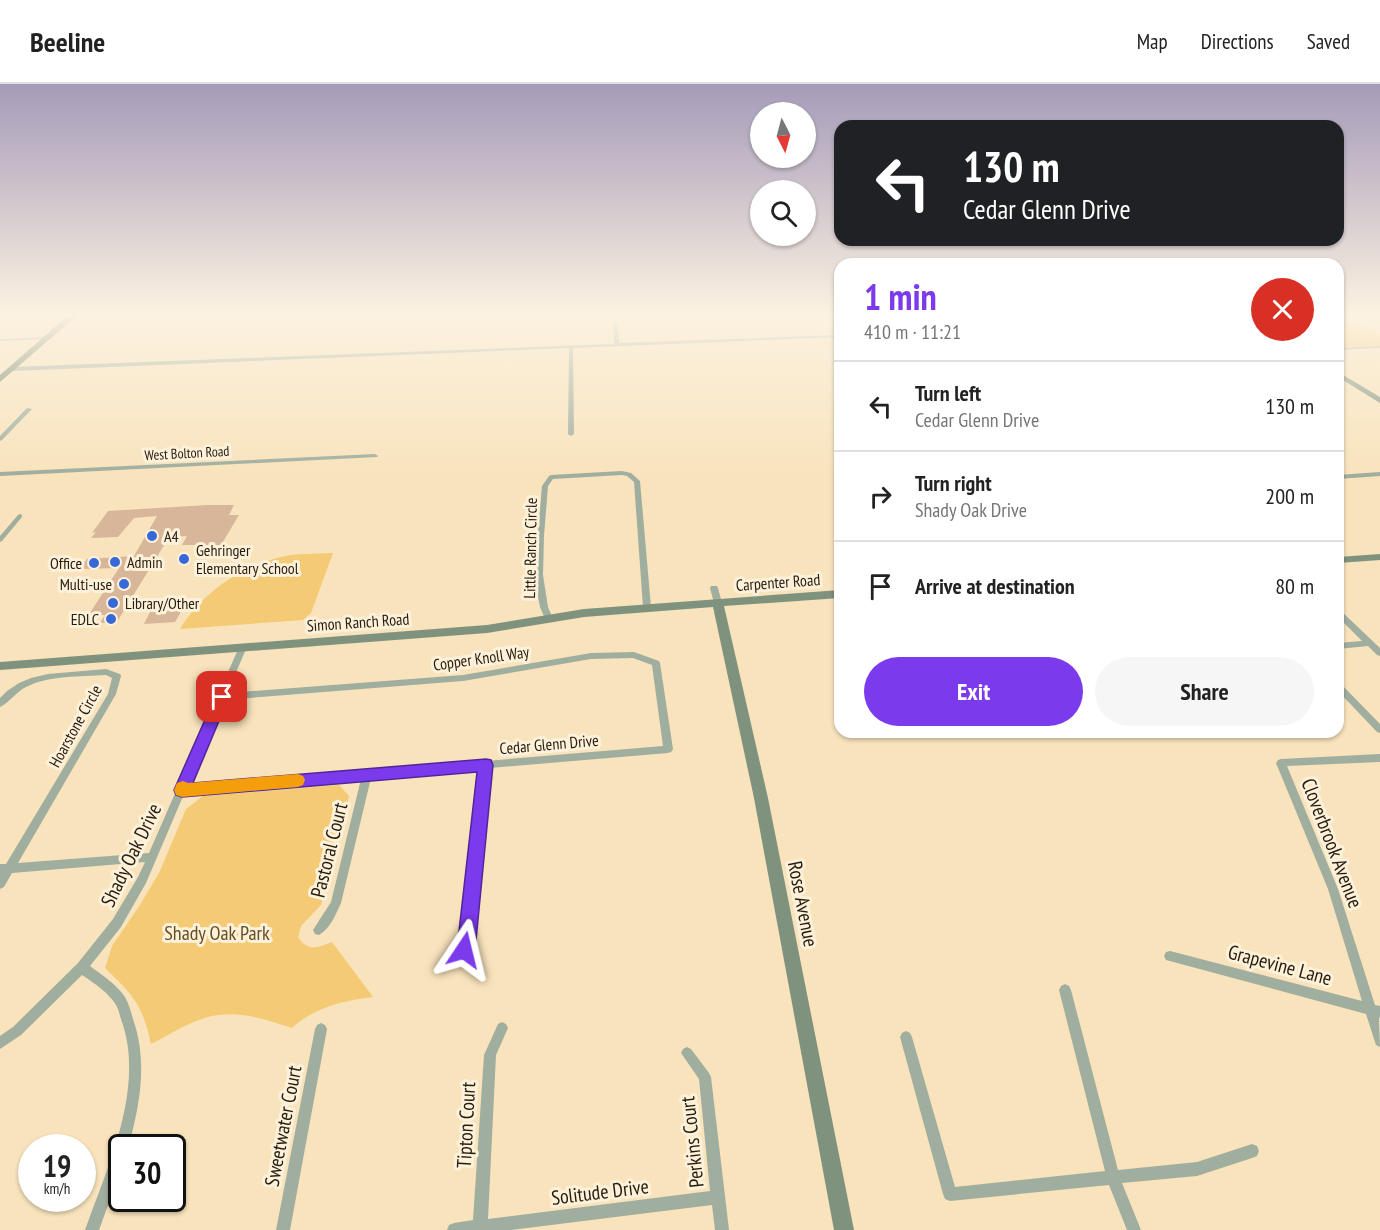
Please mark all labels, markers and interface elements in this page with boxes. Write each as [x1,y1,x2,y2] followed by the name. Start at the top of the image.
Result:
[30,23,105,60] text: Beeline
[1137,28,1168,55] text: Map
[1201,28,1274,55] text: Directions
[1307,28,1350,55] text: Saved
[750,102,816,168] north arrow
[750,102,816,246] map controls
[963,139,1060,194] text: 130 m
[864,144,942,222] icon: left
[750,180,816,246] button: search
[963,192,1131,226] text: Cedar Glenn Drive
[864,273,937,320] text: 1 min
[1251,278,1314,341] button: close
[864,319,961,345] text: 410 m · 11:21
[915,379,981,407] text: Turn left
[864,390,897,423] icon: left
[1265,392,1314,420] text: 130 m
[915,407,1039,433] text: Cedar Glenn Drive
[144,442,230,464] street label: West Bolton Road
[915,469,992,497] text: Turn right
[864,480,897,513] icon: right
[1265,482,1314,510] text: 200 m
[519,497,541,599] street label: Little Ranch Circle
[915,497,1027,523] text: Shady Oak Drive
[164,526,179,546] place label: A4
[145,529,159,543] marker: A4
[196,540,299,578] place label: Gehringer Elementary School
[127,552,162,572] place label: Admin
[177,552,191,566] marker: Gehringer Elementary School
[50,553,82,573] place label: Office
[108,555,122,569] marker: Admin
[87,556,101,570] marker: Office
[735,569,821,595] street label: Carpenter Road
[864,570,897,603] icon: arrive
[915,572,1075,600] text: Arrive at destination
[1275,572,1314,600] text: 80 m
[60,574,112,594] place label: Multi-use
[117,577,131,591] marker: Multi-use
[125,593,200,613] place label: Library/Other
[106,596,120,610] marker: Library/Other
[306,608,410,636] street label: Simon Ranch Road
[71,609,99,629] place label: EDLC
[104,612,118,626] marker: EDLC
[432,641,530,675] street label: Copper Knoll Way
[864,657,1083,726] button: Exit
[1095,657,1314,726] button: Share
[196,671,247,722] pin
[205,680,238,713] icon: arrive
[44,681,106,771] street label: Hoarstone Circle
[499,730,599,758] street label: Cedar Glenn Drive
[1295,775,1369,911] street label: Cloverbrook Avenue
[95,799,167,911] street label: Shady Oak Drive
[305,799,353,900] street label: Pastoral Court
[782,859,824,949] street label: Rose Avenue
[432,918,496,982] position arrow
[164,920,270,946] park label: Shady Oak Park
[1225,939,1335,991] street label: Grapevine Lane
[259,1063,308,1189] street label: Sweetwater Court
[451,1081,481,1169] street label: Tipton Court
[674,1095,710,1189] street label: Perkins Court
[108,1134,186,1212] speed limit sign: 30
[43,1146,71,1185] text: 19
[550,1173,650,1211] street label: Solitude Drive
[44,1179,70,1198] text: km/h

